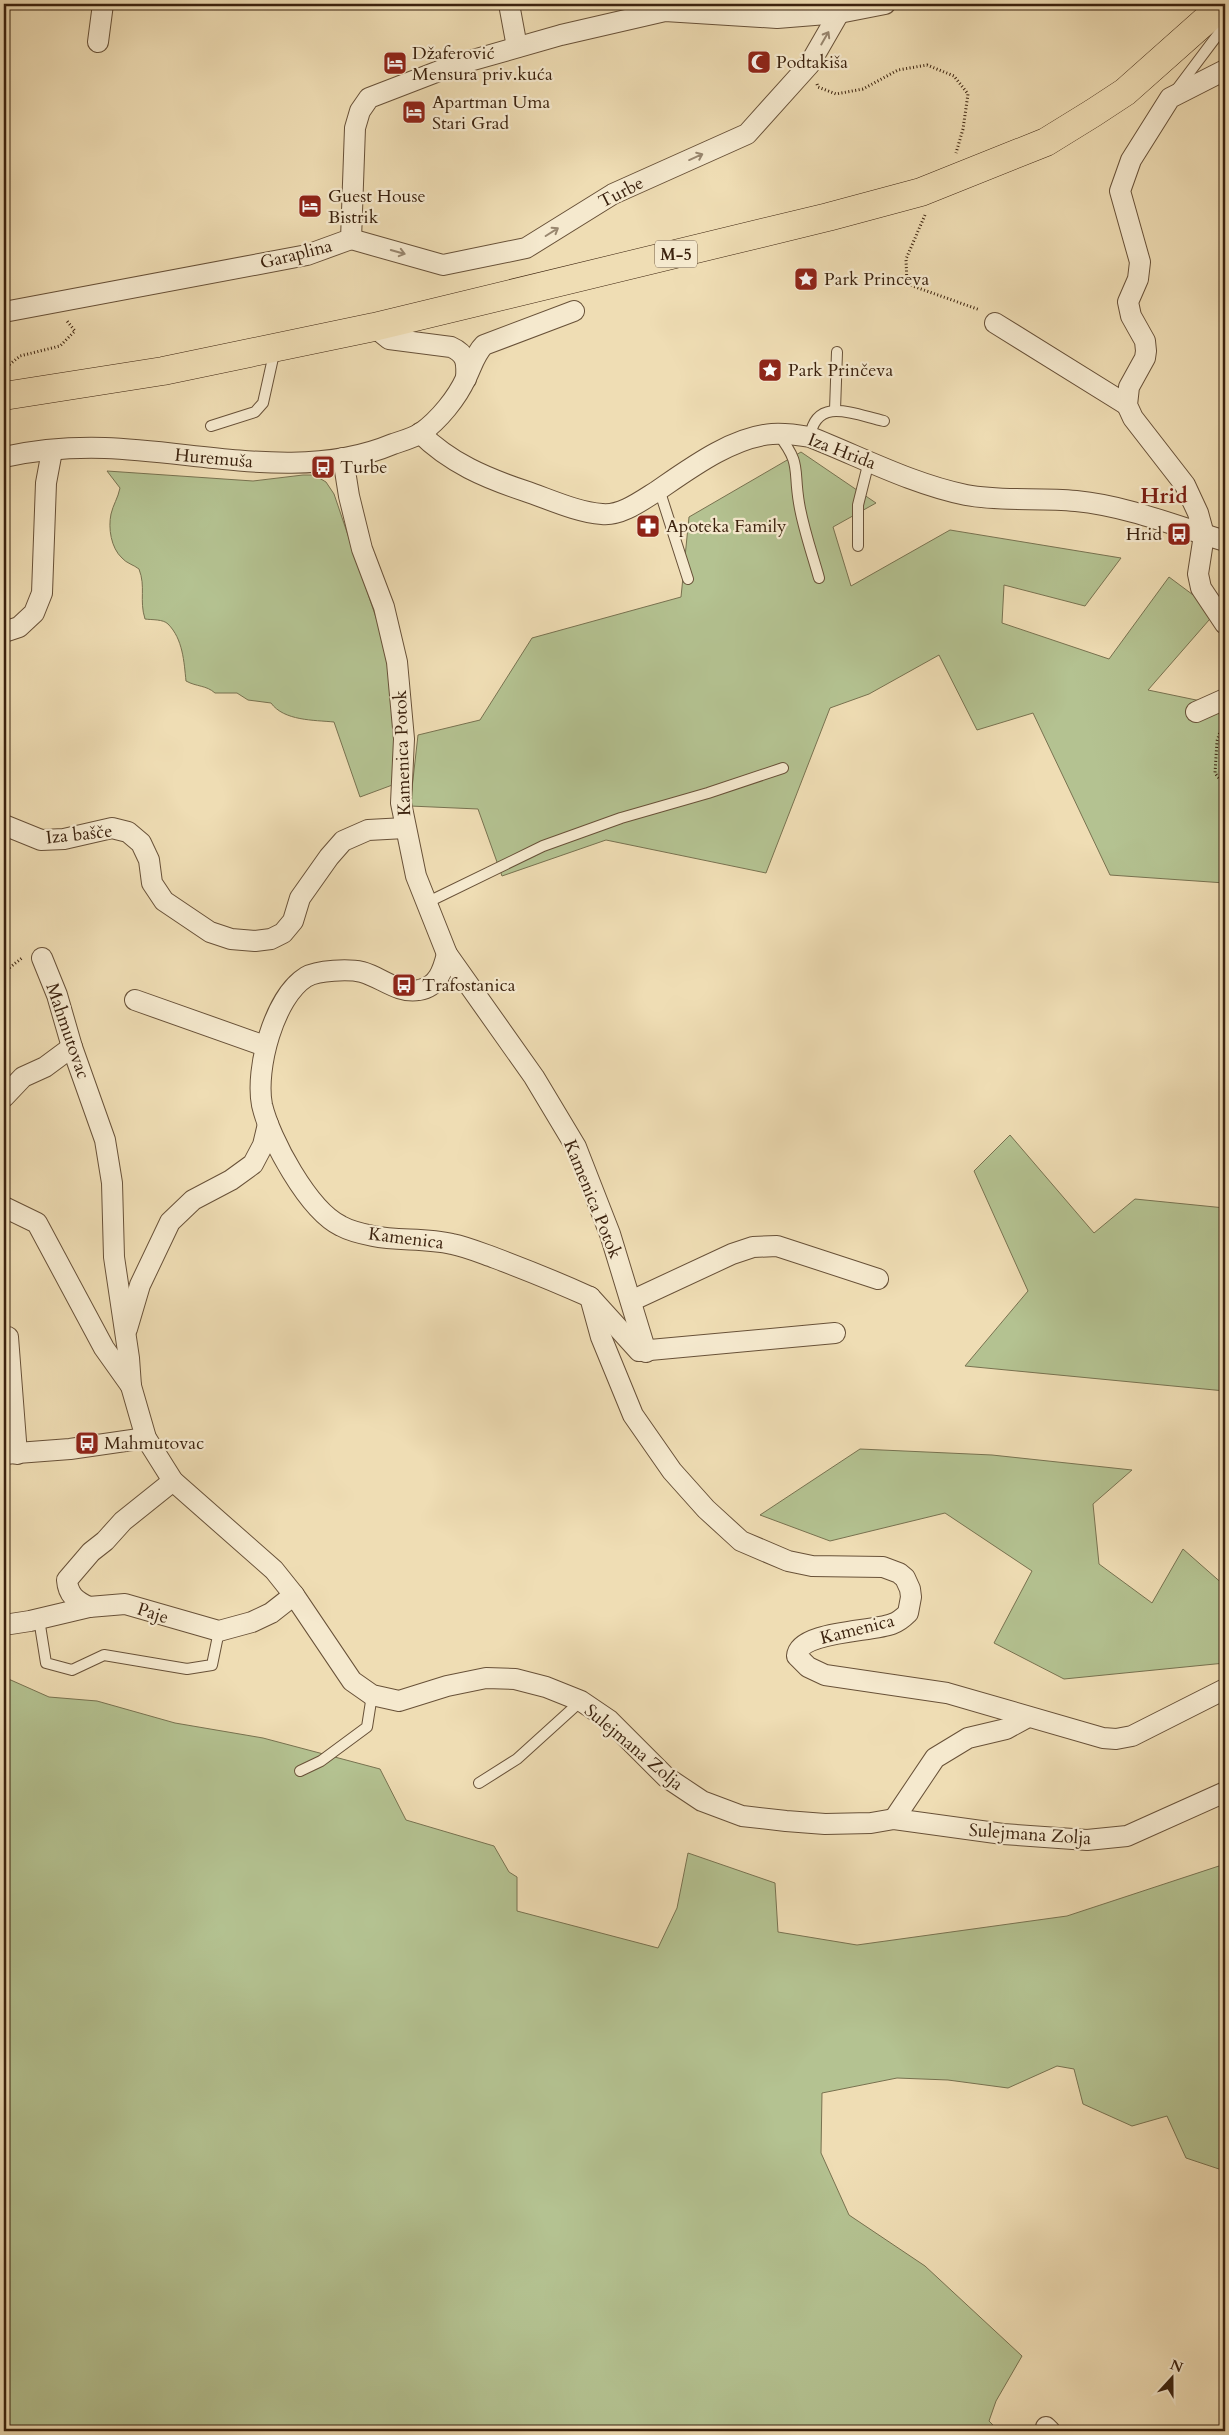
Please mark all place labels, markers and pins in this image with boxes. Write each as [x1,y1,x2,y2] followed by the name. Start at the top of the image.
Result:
[412,41,553,87] place label: Džaferović Mensura priv.kuća
[746,49,772,75] mosque icon: Podtakiša
[382,50,408,76] hotel icon: Džaferović Mensura priv.kuća
[776,50,848,75] place label: Podtakiša
[432,90,550,136] place label: Apartman Uma Stari Grad
[401,99,427,125] hotel icon: Apartman Uma Stari Grad
[328,184,426,230] place label: Guest House Bistrik
[297,193,323,219] hotel icon: Guest House Bistrik
[793,266,819,292] place icon: Park Princeva
[824,267,929,292] place label: Park Princeva
[757,357,783,383] place icon: Park Prinčeva
[788,358,893,383] place label: Park Prinčeva
[310,454,336,480] bus stop icon: Turbe
[340,455,387,480] place label: Turbe
[635,513,661,539] pharmacy icon: Apoteka Family
[666,514,787,539] place label: Apoteka Family
[1166,521,1192,547] bus stop icon: Hrid
[1126,522,1162,547] place label: Hrid
[391,972,417,998] bus stop icon: Trafostanica
[422,973,516,998] place label: Trafostanica
[74,1430,100,1456] bus stop icon: Mahmutovac
[104,1431,204,1456] place label: Mahmutovac

